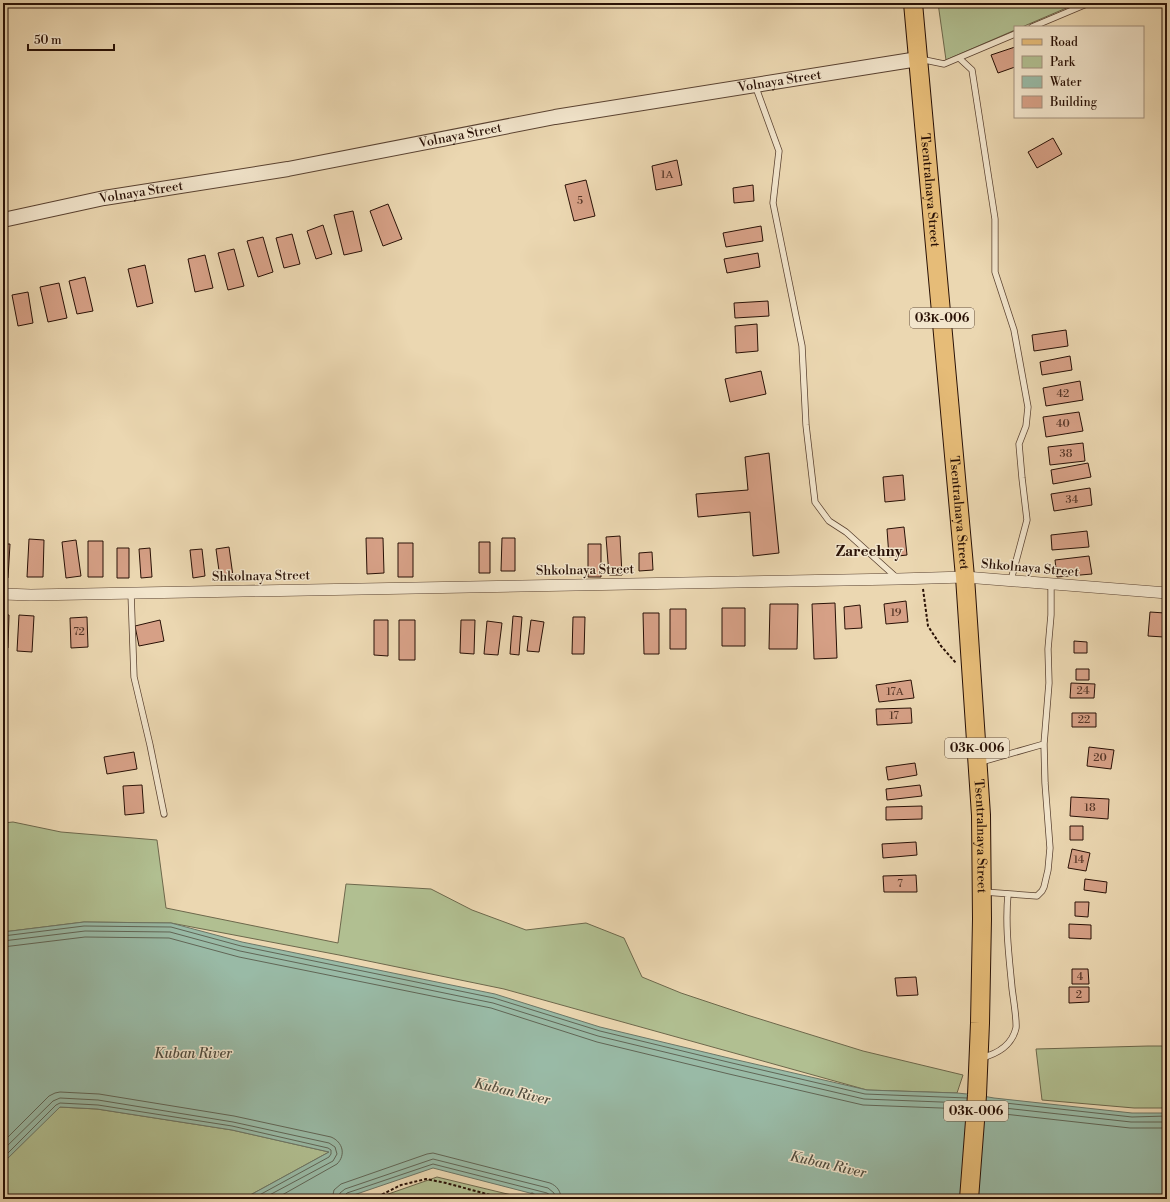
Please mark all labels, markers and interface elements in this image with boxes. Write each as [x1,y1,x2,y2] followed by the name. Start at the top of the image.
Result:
[28,26,114,52] scale bar
[1014,26,1144,118] legend
[34,33,62,48] text: 50 m
[1050,35,1078,50] text: Road
[1050,55,1076,70] text: Park
[736,67,823,96] street label: Volnaya Street
[1049,75,1082,90] text: Water
[1049,95,1098,110] text: Building
[416,119,503,152] street label: Volnaya Street
[917,133,943,248] street label: Tsentralnaya Street
[661,168,673,182] house number: 1А
[97,178,185,207] street label: Volnaya Street
[577,194,583,208] house number: 5
[910,308,974,328] road number: 03К-006
[1057,387,1069,401] house number: 42
[1056,417,1070,431] house number: 40
[1060,447,1073,461] house number: 38
[946,455,972,571] street label: Tsentralnaya Street
[1066,493,1079,507] house number: 34
[836,542,903,561] district label: Zarechny
[980,556,1080,580] street label: Shkolnaya Street
[536,561,635,579] street label: Shkolnaya Street
[212,567,311,585] street label: Shkolnaya Street
[890,606,902,620] house number: 19
[73,625,85,639] house number: 72
[1077,684,1090,698] house number: 24
[886,685,904,699] house number: 17А
[889,709,899,723] house number: 17
[1078,713,1090,727] house number: 22
[945,738,1009,758] road number: 03К-006
[1093,751,1107,765] house number: 20
[971,779,990,894] street label: Tsentralnaya Street
[1084,801,1096,815] house number: 18
[1074,853,1085,867] house number: 14
[897,877,903,891] house number: 7
[1077,970,1084,984] house number: 4
[1076,988,1082,1002] house number: 2
[154,1045,233,1063] water label: Kuban River
[472,1074,553,1110] water label: Kuban River
[944,1101,1008,1121] road number: 03К-006
[788,1147,869,1183] water label: Kuban River

